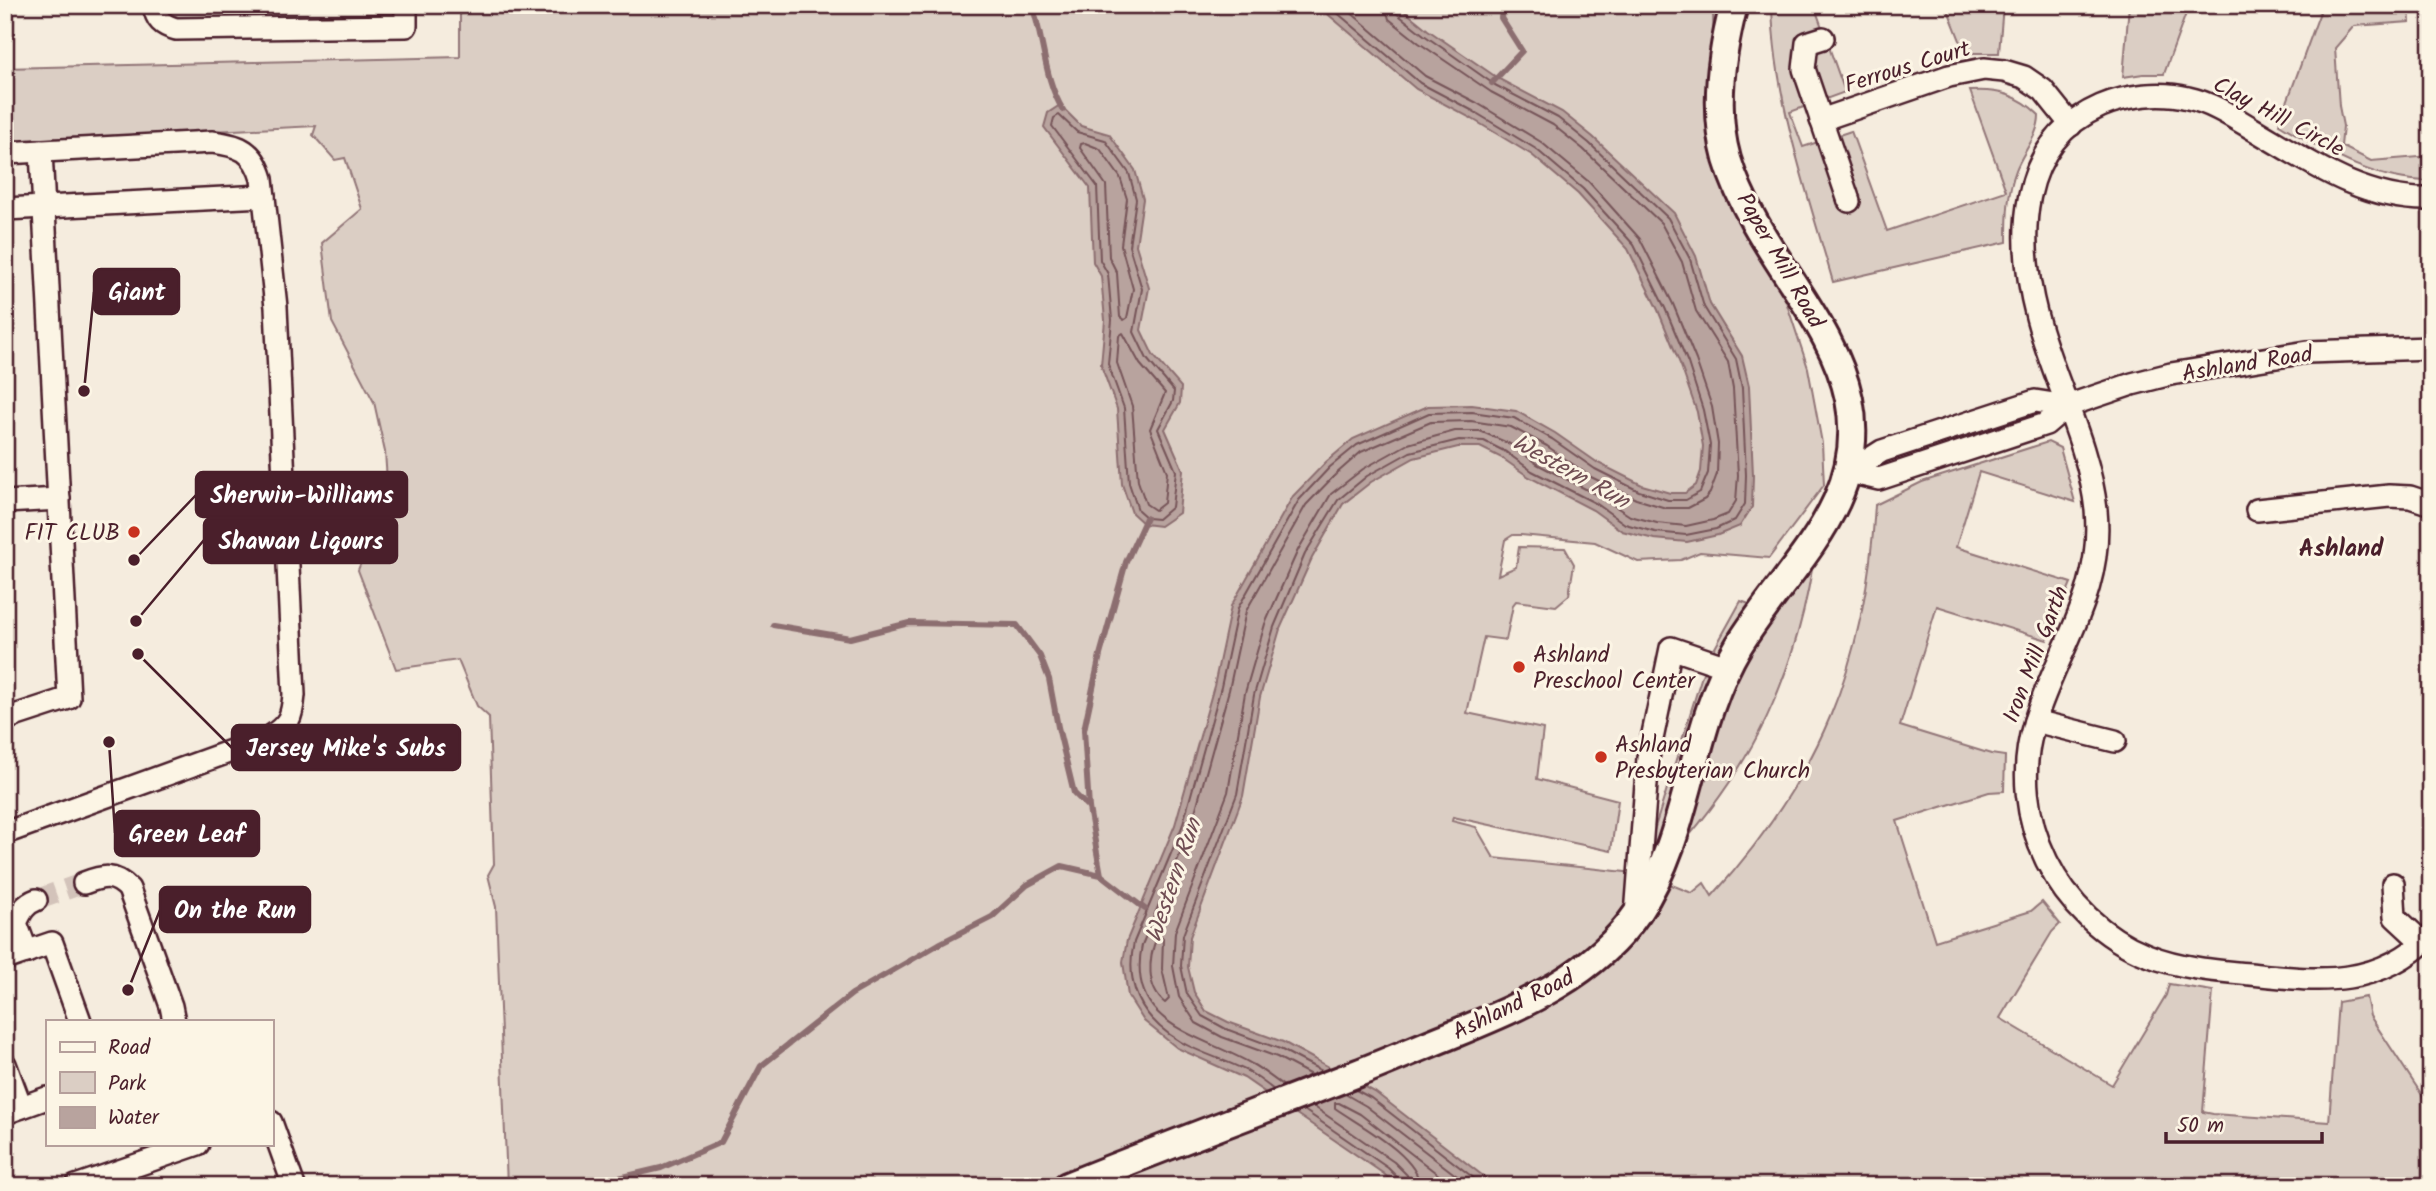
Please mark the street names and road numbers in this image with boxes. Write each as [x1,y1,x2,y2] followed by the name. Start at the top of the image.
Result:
[1840,31,1976,104] street label: Ferrous Court
[2206,68,2350,168] street label: Clay Hill Circle
[1726,186,1833,336] street label: Paper Mill Road
[2180,337,2316,393] street label: Ashland Road
[1994,581,2080,729] street label: Iron Mill Garth
[1447,961,1581,1051] street label: Ashland Road

